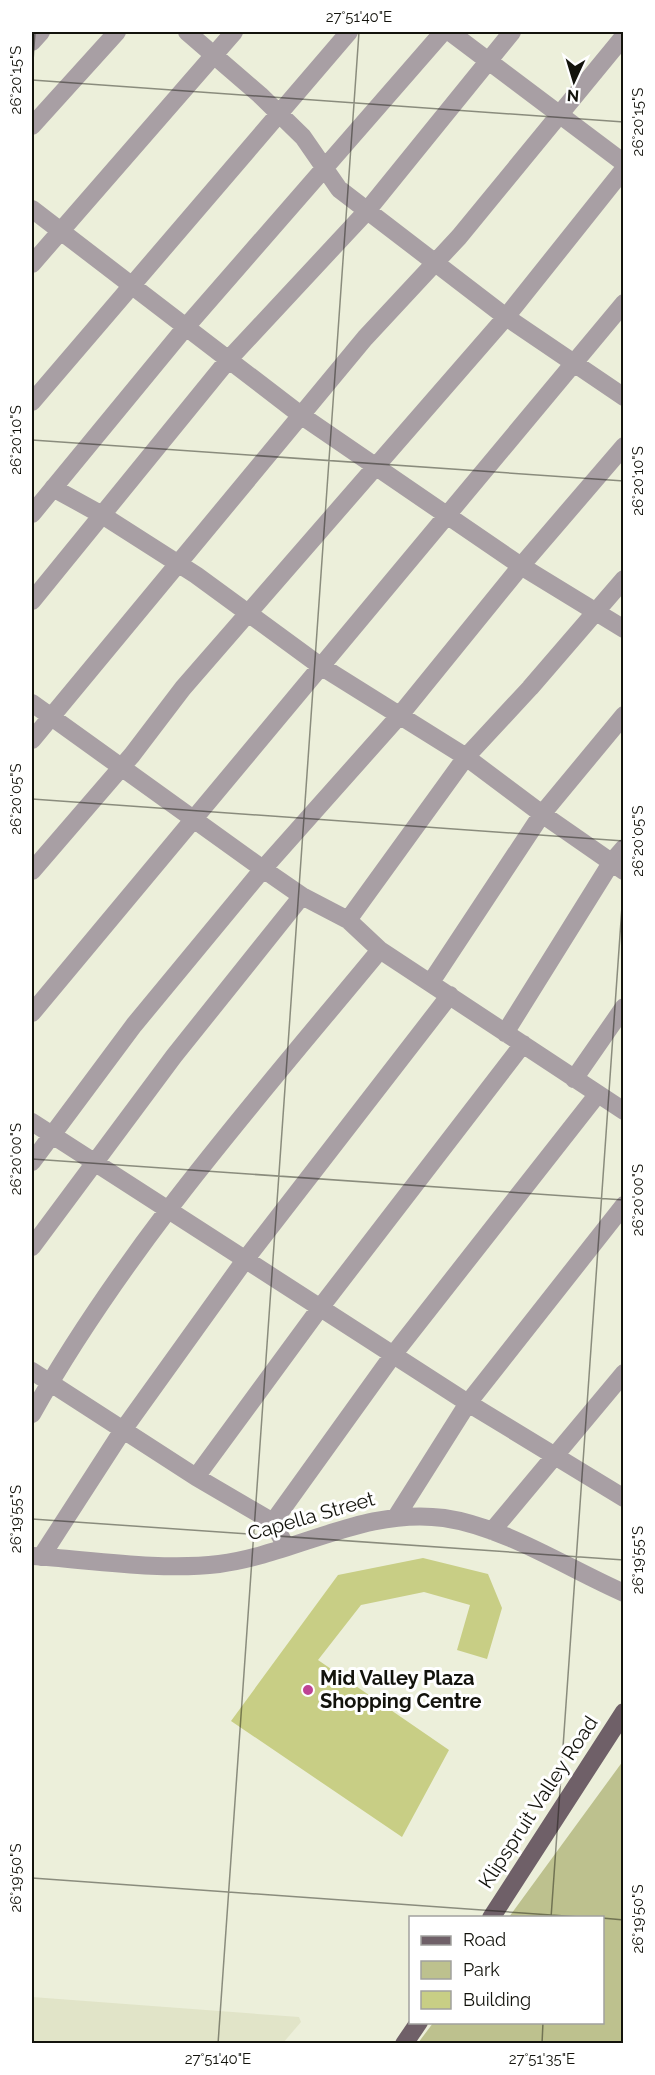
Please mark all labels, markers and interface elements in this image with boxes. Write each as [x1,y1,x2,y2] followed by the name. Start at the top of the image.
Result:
[326,8,392,26] text: 27°51'40"E
[7,46,25,114] text: 26°20'15"S
[544,51,604,111] north arrow
[566,86,580,105] text: N
[629,88,647,156] text: 26°20'15"S
[7,405,25,475] text: 26°20'10"S
[629,446,647,516] text: 26°20'10"S
[7,763,25,835] text: 26°20'05"S
[629,805,647,877] text: 26°20'05"S
[7,1123,25,1195] text: 26°20'00"S
[629,1164,647,1236] text: 26°20'00"S
[7,1485,25,1553] text: 26°19'55"S
[245,1486,378,1546] street label: Capella Street
[629,1526,647,1594] text: 26°19'55"S
[320,1666,481,1713] place label: Mid Valley Plaza Shopping Centre
[301,1683,315,1697] marker: Mid Valley Plaza Shopping Centre
[473,1711,603,1893] street label: Klipspruit Valley Road
[7,1843,25,1913] text: 26°19'50"S
[629,1884,647,1954] text: 26°19'50"S
[409,1916,604,2024] legend
[463,1929,506,1950] text: Road
[463,1959,500,1980] text: Park
[463,1989,531,2010] text: Building
[185,2050,251,2068] text: 27°51'40"E
[509,2050,575,2068] text: 27°51'35"E

